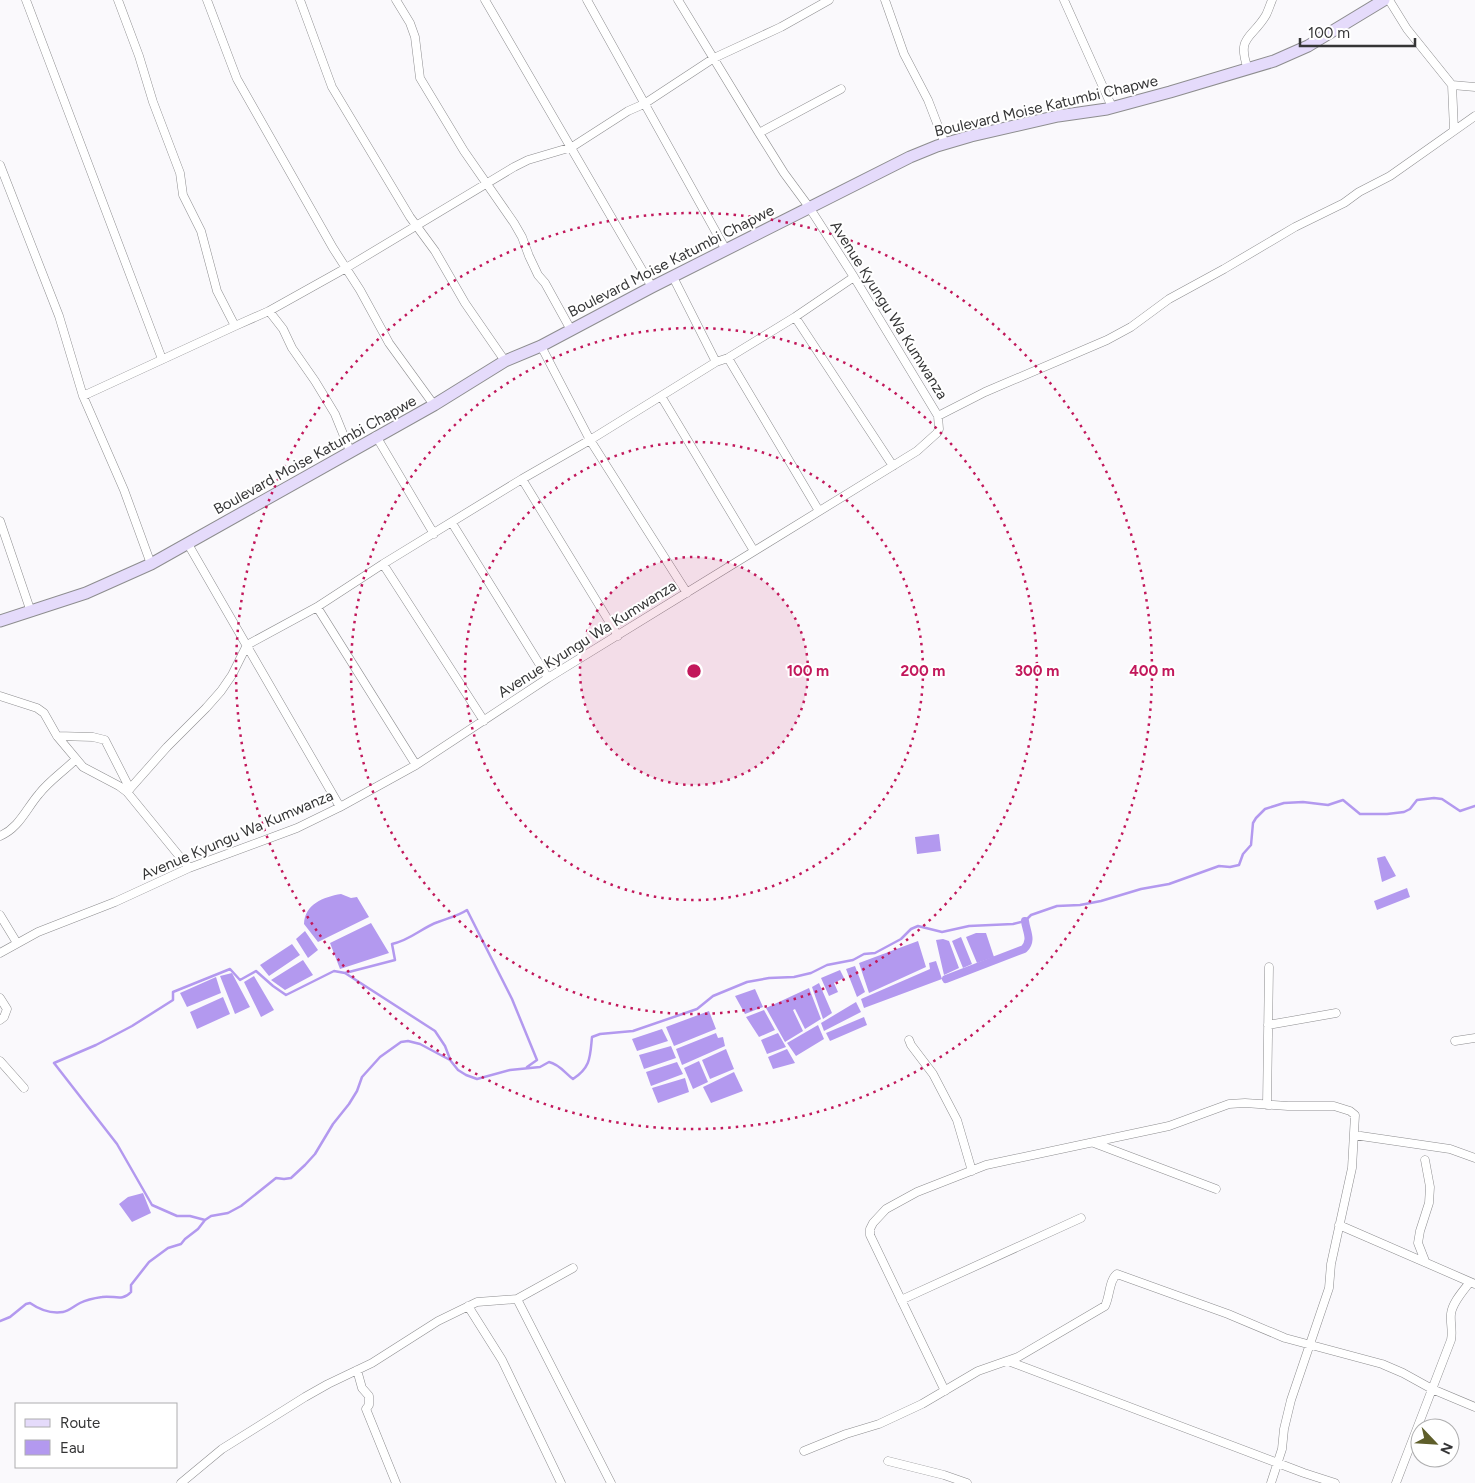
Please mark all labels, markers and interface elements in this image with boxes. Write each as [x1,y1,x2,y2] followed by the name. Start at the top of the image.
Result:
[1300,15,1415,47] scale bar
[1308,24,1350,42] text: 100 m
[932,71,1160,141] street label: Boulevard Moise Katumbi Chapwe
[565,201,777,321] street label: Boulevard Moise Katumbi Chapwe
[827,218,951,402] street label: Avenue Kyungu Wa Kumwanza
[211,392,419,518] street label: Boulevard Moise Katumbi Chapwe
[495,577,679,701] street label: Avenue Kyungu Wa Kumwanza
[685,662,703,680] centre of rings
[787,662,829,680] text: 100 m
[901,662,945,680] text: 200 m
[1015,662,1059,680] text: 300 m
[1129,662,1175,680] text: 400 m
[138,786,336,884] street label: Avenue Kyungu Wa Kumwanza
[15,1403,178,1468] legend
[60,1414,100,1432] text: Route
[1410,1418,1460,1468] north arrow
[60,1439,85,1457] text: Eau
[1436,1440,1456,1457] text: N

